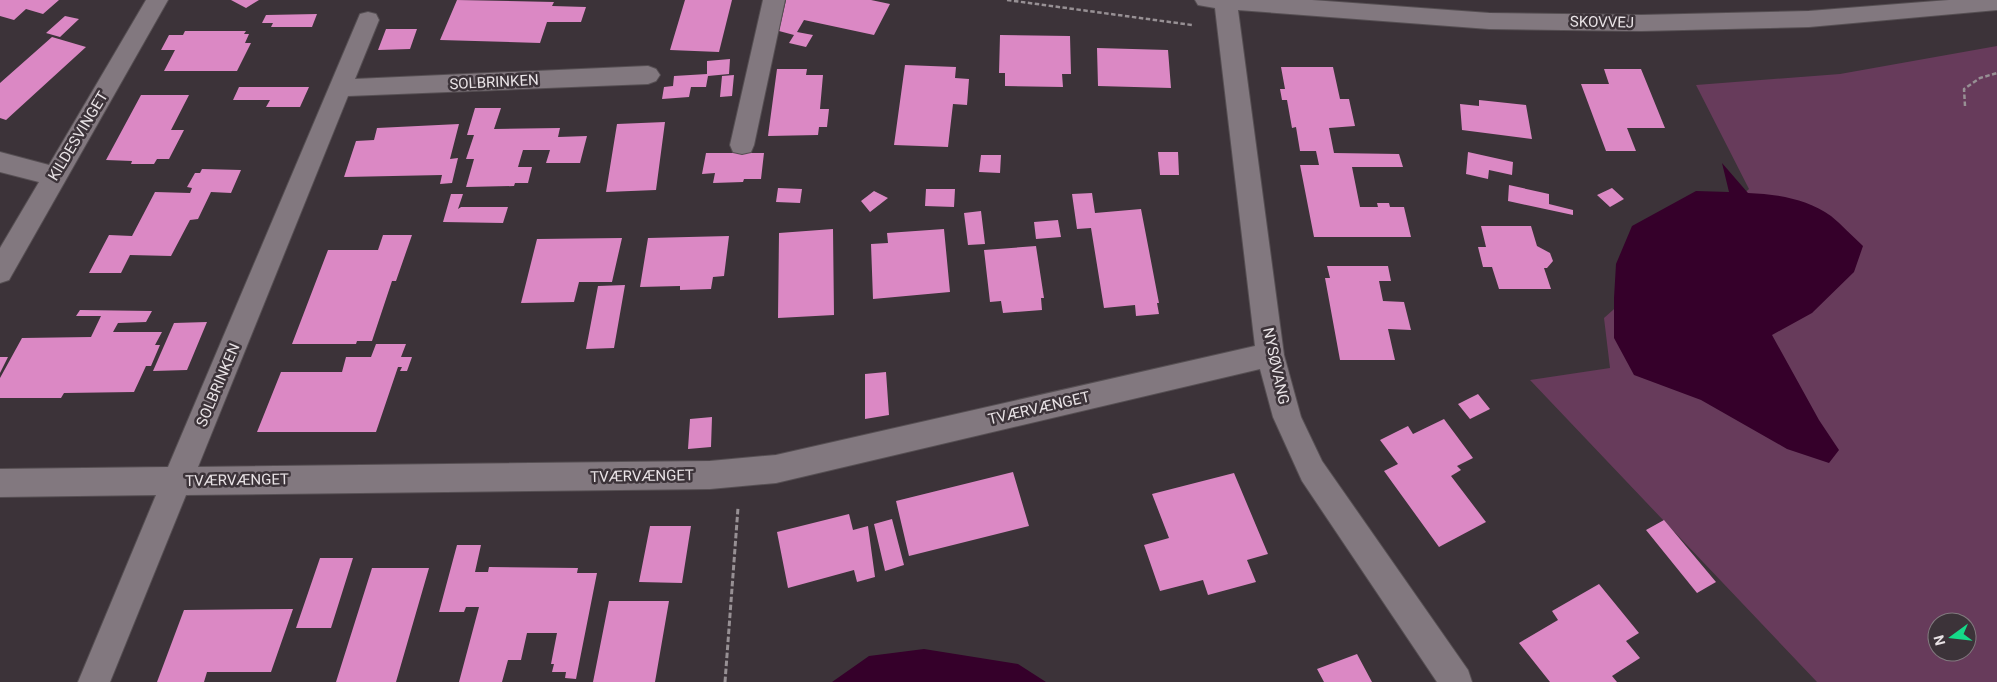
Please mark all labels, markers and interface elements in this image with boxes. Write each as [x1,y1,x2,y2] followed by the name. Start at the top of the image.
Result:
[1570,12,1634,32] street label: SKOVVEJ
[449,71,539,93] street label: SOLBRINKEN
[44,88,112,184] street label: KILDESVINGET
[1259,326,1293,406] street label: NYSØVANG
[192,340,244,430] street label: SOLBRINKEN
[986,388,1092,428] street label: TVÆRVÆNGET
[590,466,694,486] street label: TVÆRVÆNGET
[185,470,289,490] street label: TVÆRVÆNGET
[1927,612,1977,662] north arrow
[1930,634,1948,647] text: N

